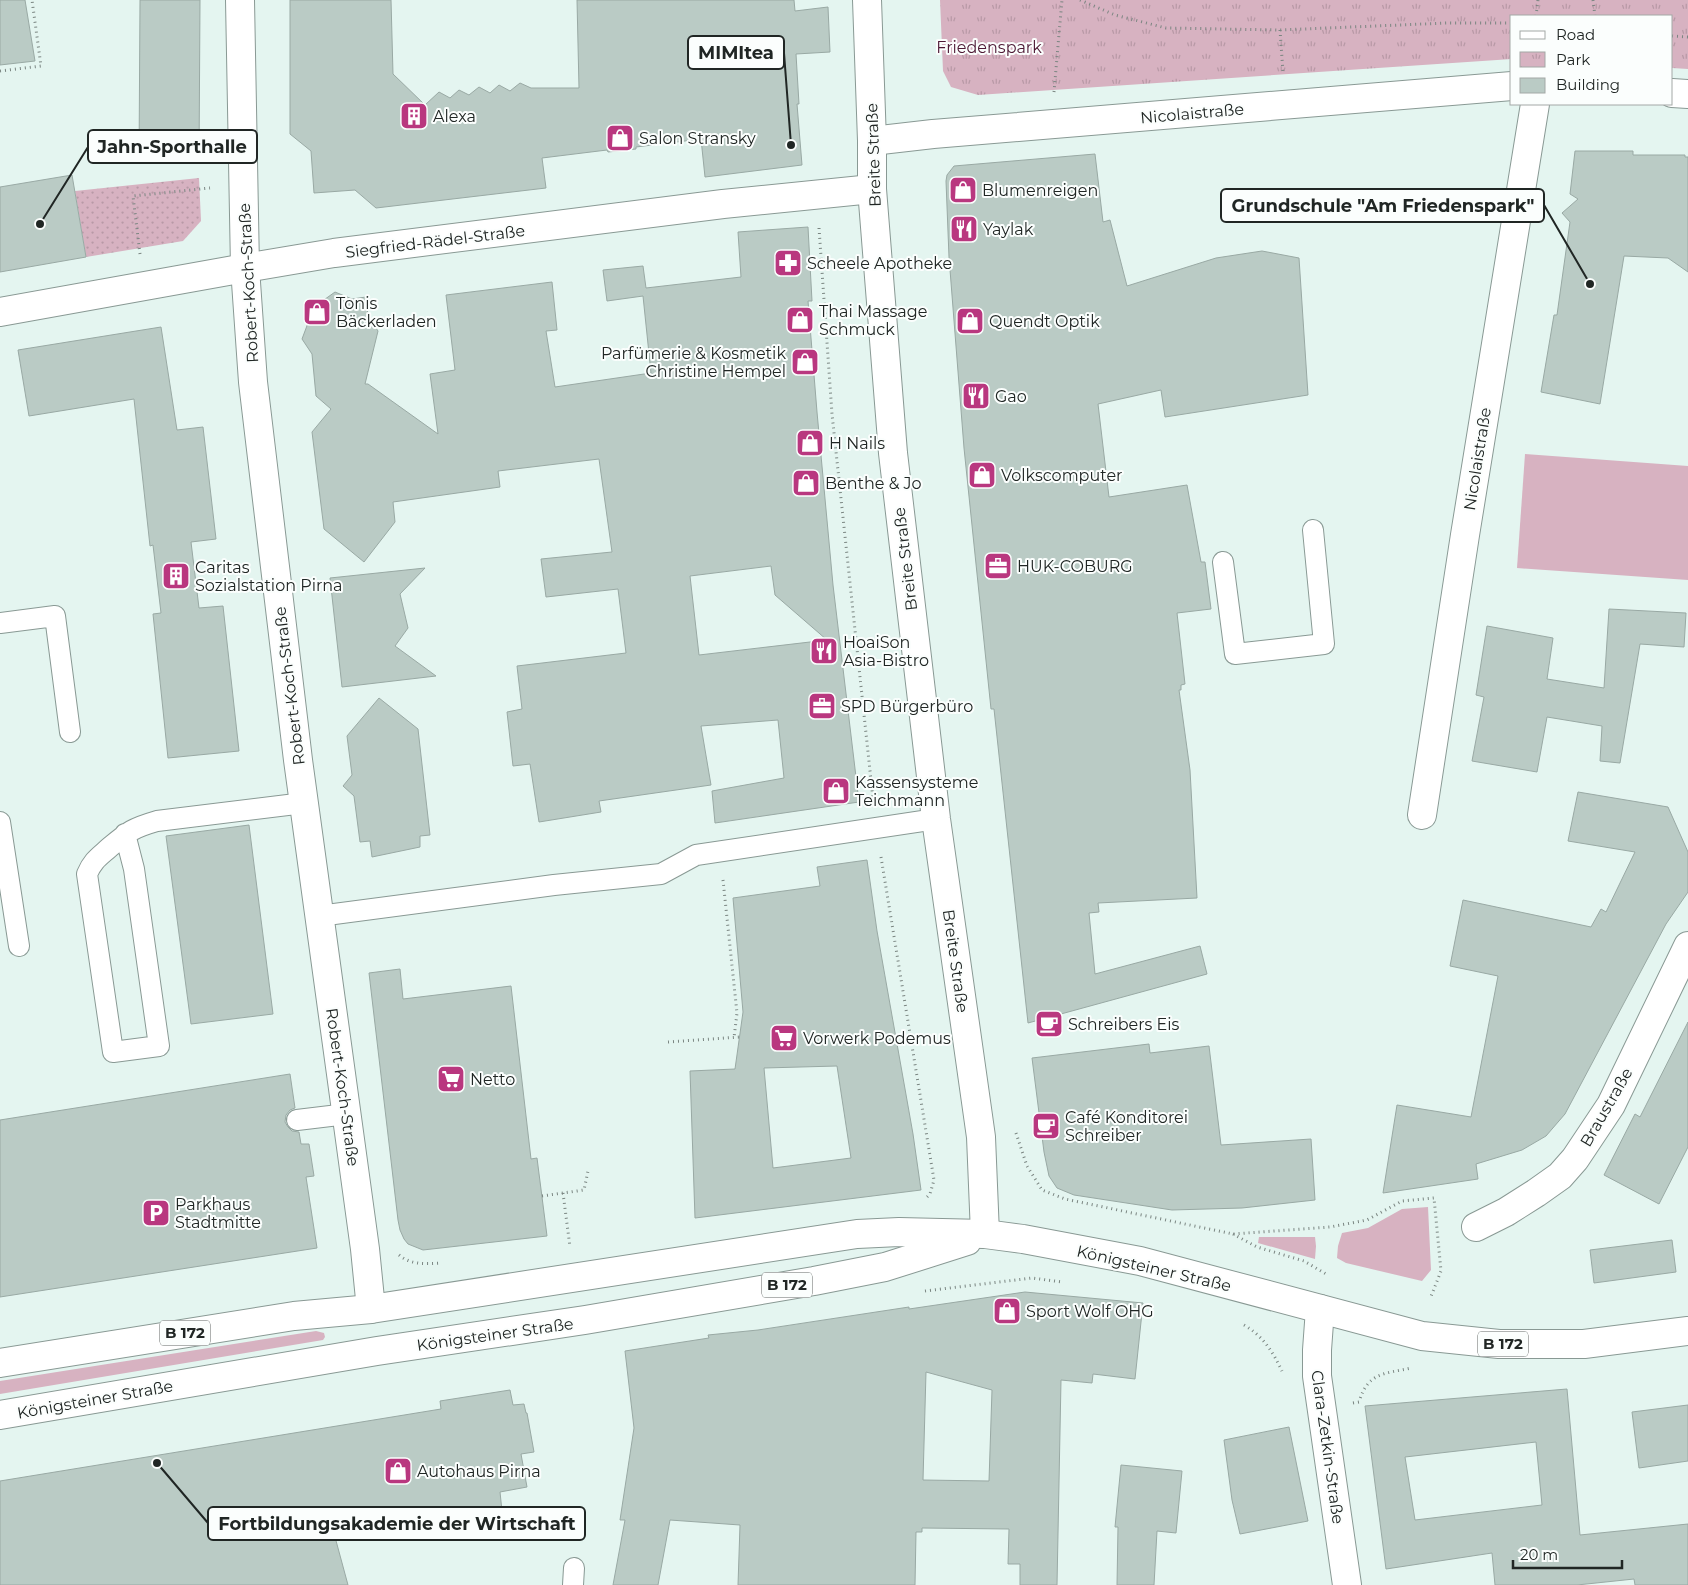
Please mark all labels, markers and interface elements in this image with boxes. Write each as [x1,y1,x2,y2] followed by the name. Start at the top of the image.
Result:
[1510,15,1673,105] legend
[1556,25,1595,44] text: Road
[688,36,784,69] callout: MIMItea
[936,38,1042,57] park label: Friedenspark
[698,42,774,64] text: MIMItea
[1556,50,1590,69] text: Park
[1556,75,1620,94] text: Building
[1139,99,1245,127] street label: Nicolaistraße
[399,101,429,131] building icon: Alexa
[862,103,885,207] street label: Breite Straße
[433,107,476,126] place label: Alexa
[605,123,635,153] shop icon: Salon Stransky
[639,129,756,148] place label: Salon Stransky
[88,130,257,163] callout: Jahn-Sporthalle
[96,136,247,158] text: Jahn-Sporthalle
[948,175,978,205] shop icon: Blumenreigen
[982,181,1098,200] place label: Blumenreigen
[1221,189,1544,222] callout: Grundschule "Am Friedenspark"
[1232,195,1534,217] text: Grundschule "Am Friedenspark"
[235,203,262,363] street label: Robert-Koch-Straße
[949,214,979,244] restaurant icon: Yaylak
[983,220,1034,239] place label: Yaylak
[344,221,526,262] street label: Siegfried-Rädel-Straße
[773,248,803,278] pharmacy icon: Scheele Apotheke
[807,254,952,273] place label: Scheele Apotheke
[336,294,437,331] place label: Tonis Bäckerladen
[302,297,332,327] shop icon: Tonis Bäckerladen
[819,302,927,339] place label: Thai Massage Schmuck
[785,305,815,335] shop icon: Thai Massage Schmuck
[955,306,985,336] shop icon: Quendt Optik
[989,312,1100,331] place label: Quendt Optik
[601,344,786,381] place label: Parfümerie & Kosmetik Christine Hempel
[790,347,820,377] shop icon: Parfümerie & Kosmetik Christine Hempel
[961,381,991,411] restaurant icon: Gao
[995,387,1027,406] place label: Gao
[1460,406,1495,512] street label: Nicolaistraße
[795,428,825,458] shop icon: H Nails
[829,434,885,453] place label: H Nails
[967,460,997,490] shop icon: Volkscomputer
[1001,466,1123,485] place label: Volkscomputer
[791,468,821,498] shop icon: Benthe & Jo
[825,474,922,493] place label: Benthe & Jo
[890,506,921,612] street label: Breite Straße
[983,551,1013,581] office icon: HUK-COBURG
[1017,557,1133,576] place label: HUK-COBURG
[195,558,343,595] place label: Caritas Sozialstation Pirna
[161,561,191,591] building icon: Caritas Sozialstation Pirna
[270,606,309,766] street label: Robert-Koch-Straße
[843,633,929,670] place label: HoaiSon Asia-Bistro
[809,636,839,666] restaurant icon: HoaiSon Asia-Bistro
[807,691,837,721] office icon: SPD Bürgerbüro
[841,697,973,716] place label: SPD Bürgerbüro
[855,773,978,810] place label: Kassensysteme Teichmann
[821,776,851,806] shop icon: Kassensysteme Teichmann
[939,908,972,1014] street label: Breite Straße
[322,1007,363,1167] street label: Robert-Koch-Straße
[1034,1009,1064,1039] cafe icon: Schreibers Eis
[1068,1015,1180,1034] place label: Schreibers Eis
[769,1023,799,1053] supermarket icon: Vorwerk Podemus
[803,1029,951,1048] place label: Vorwerk Podemus
[436,1064,466,1094] supermarket icon: Netto
[1576,1064,1637,1150] street label: Braustraße
[470,1070,515,1089] place label: Netto
[1065,1108,1188,1145] place label: Café Konditorei Schreiber
[1031,1111,1061,1141] cafe icon: Café Konditorei Schreiber
[175,1195,261,1232] place label: Parkhaus Stadtmitte
[141,1198,171,1228] parking icon: Parkhaus Stadtmitte
[1075,1241,1233,1296] street label: Königsteiner Straße
[762,1272,812,1298] road number: B 172
[992,1296,1022,1326] shop icon: Sport Wolf OHG
[1026,1302,1154,1321] place label: Sport Wolf OHG
[415,1314,575,1355] street label: Königsteiner Straße
[160,1320,210,1346] road number: B 172
[1478,1332,1528,1356] road number: B 172
[1307,1369,1348,1525] street label: Clara-Zetkin-Straße
[16,1376,175,1423] street label: Königsteiner Straße
[383,1456,413,1486] shop icon: Autohaus Pirna
[417,1462,541,1481] place label: Autohaus Pirna
[208,1507,585,1540] callout: Fortbildungsakademie der Wirtschaft
[218,1513,576,1535] text: Fortbildungsakademie der Wirtschaft
[1513,1538,1622,1570] scale bar
[1520,1545,1558,1564] text: 20 m

